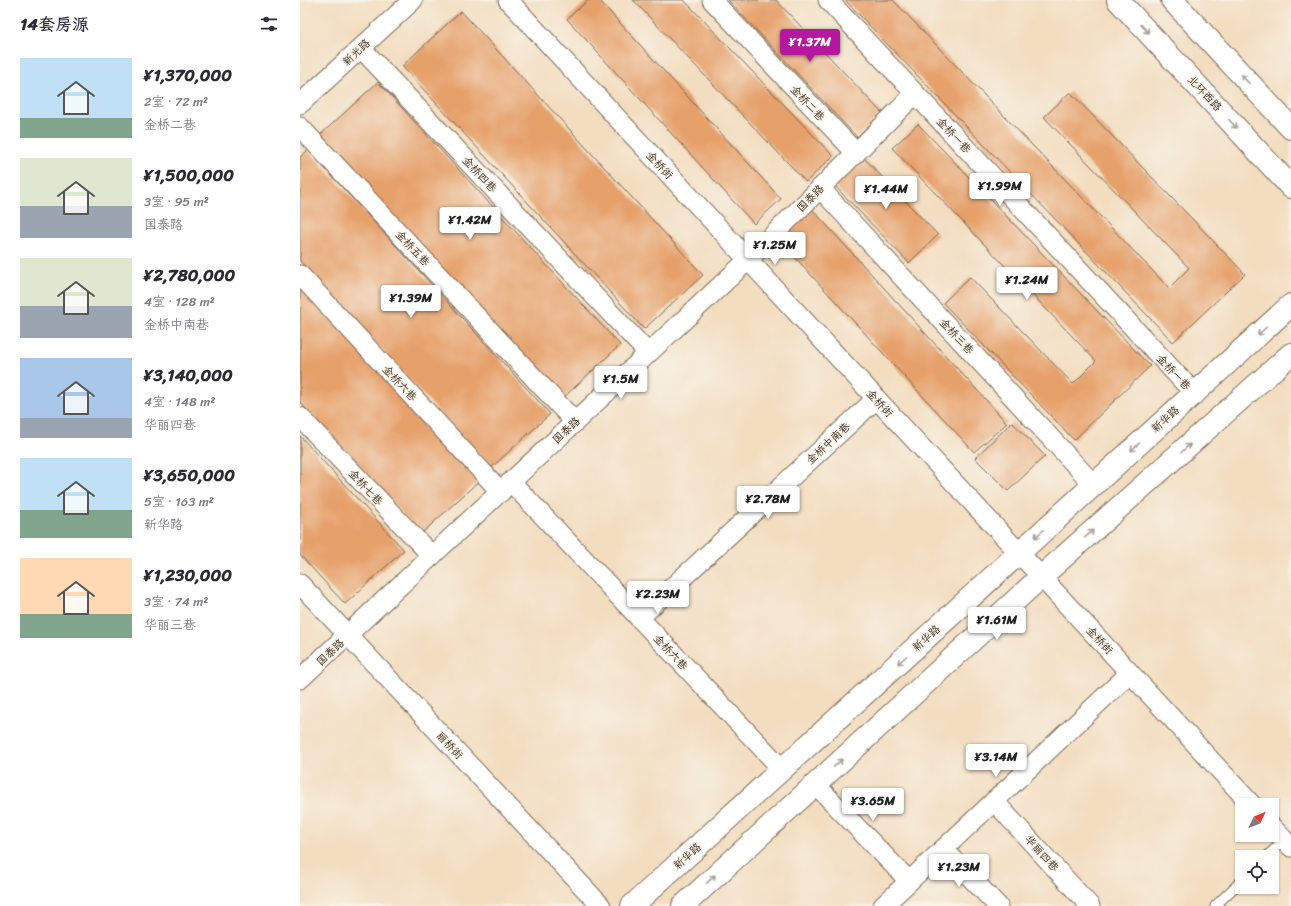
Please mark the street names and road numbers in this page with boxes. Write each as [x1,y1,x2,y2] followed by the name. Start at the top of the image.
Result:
[338,34,375,71] street label: 新光路
[1183,71,1227,116] street label: 北环西路
[786,81,830,126] street label: 金桥二巷
[932,113,976,158] street label: 金桥一巷
[641,147,679,185] street label: 金桥街
[458,152,502,197] street label: 金桥四巷
[792,180,829,217] street label: 国泰路
[391,226,435,271] street label: 金桥五巷
[935,314,979,359] street label: 金桥三巷
[1152,350,1196,395] street label: 金桥一巷
[378,361,422,406] street label: 金桥六巷
[861,385,899,423] street label: 金桥街
[1147,401,1184,437] street label: 新华路
[548,412,585,449] street label: 国泰路
[802,418,855,469] street label: 金桥中南巷
[344,465,388,510] street label: 金桥七巷
[908,620,945,656] street label: 新华路
[1081,622,1119,660] street label: 金桥街
[649,630,693,675] street label: 金桥六巷
[312,634,349,671] street label: 国泰路
[431,727,469,765] street label: 丽桥街
[1020,831,1063,876] street label: 华丽四巷
[669,838,706,874] street label: 新华路

